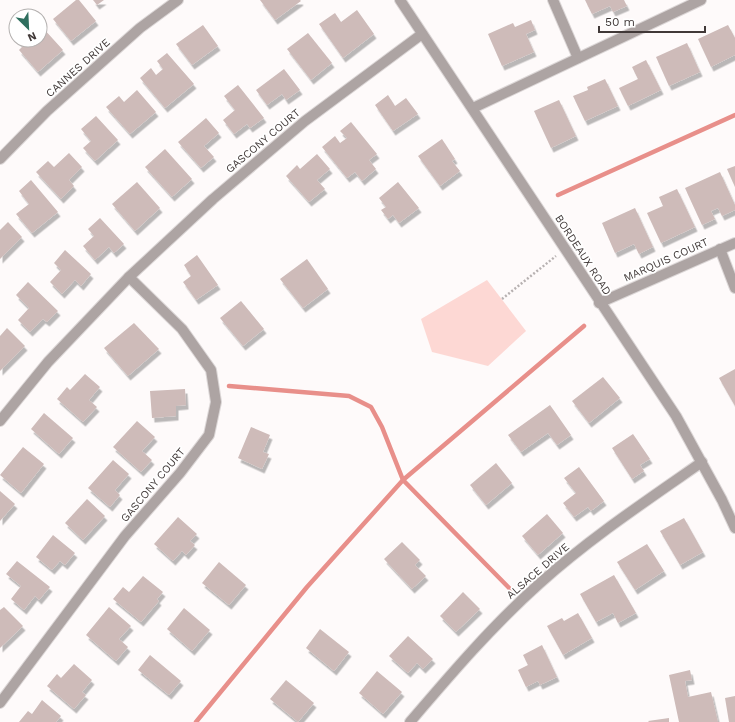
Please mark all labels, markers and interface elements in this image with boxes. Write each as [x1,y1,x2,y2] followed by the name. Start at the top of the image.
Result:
[8,8,48,48] north arrow
[599,8,705,34] scale bar
[605,15,635,29] text: 50 m
[25,29,38,44] text: N
[43,36,113,100] street label: CANNES DRIVE
[223,106,303,176] street label: GASCONY COURT
[552,212,614,298] street label: BORDEAUX ROAD
[622,235,711,285] street label: MARQUIS COURT
[118,445,188,525] street label: GASCONY COURT
[504,540,572,602] street label: ALSACE DRIVE

